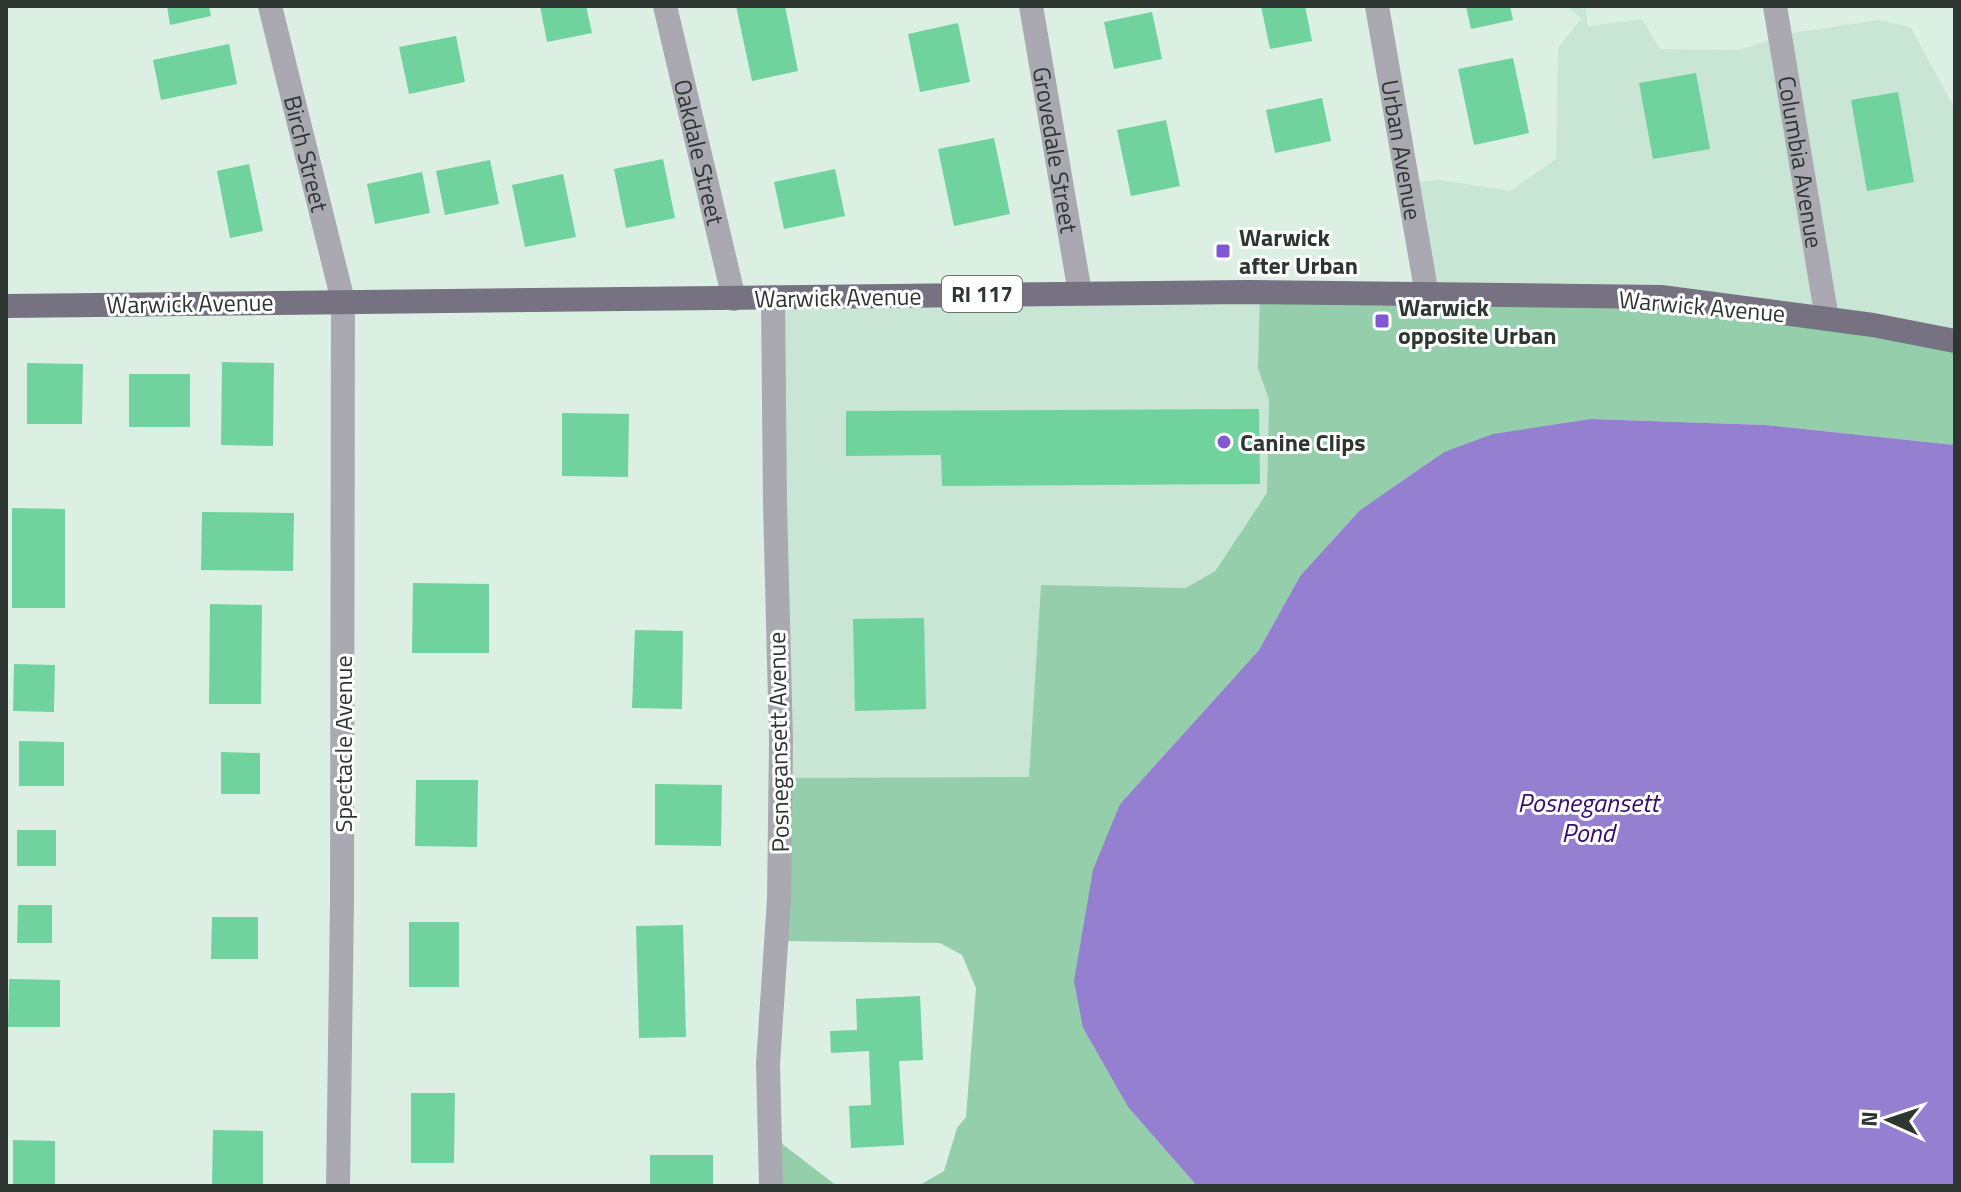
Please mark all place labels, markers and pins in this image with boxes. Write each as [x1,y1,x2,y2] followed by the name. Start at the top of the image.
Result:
[1239,219,1358,283] place label: Warwick after Urban
[1214,242,1232,260] marker: Warwick after Urban
[1398,289,1557,353] place label: Warwick opposite Urban
[1373,312,1391,330] marker: Warwick opposite Urban
[1240,424,1366,460] place label: Canine Clips
[1215,433,1233,451] marker: Canine Clips

